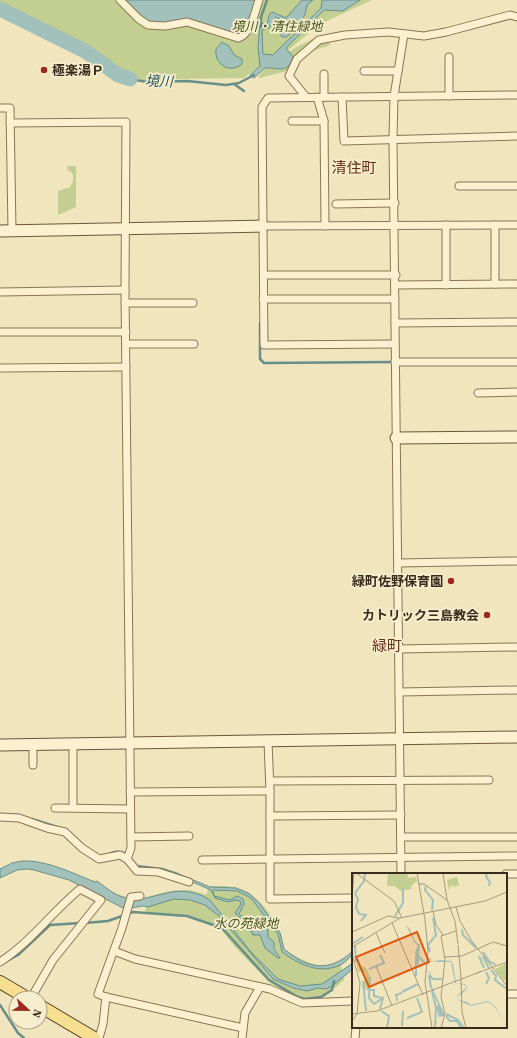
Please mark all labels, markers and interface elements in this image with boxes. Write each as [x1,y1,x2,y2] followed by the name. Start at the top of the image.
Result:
[231,18,324,35] park label: 境川・清住緑地
[52,62,104,79] place label: 極楽湯Ｐ
[39,65,49,75] marker: 極楽湯Ｐ
[145,71,175,92] water label: 境川
[331,157,377,178] district label: 清住町
[351,573,443,590] place label: 緑町佐野保育園
[446,576,456,586] marker: 緑町佐野保育園
[362,607,479,624] place label: カトリック三島教会
[482,610,492,620] marker: カトリック三島教会
[372,635,402,656] district label: 緑町
[352,873,507,1028] inset map
[213,915,280,932] park label: 水の苑緑地
[8,990,48,1030] north arrow
[28,1007,45,1020] text: N

